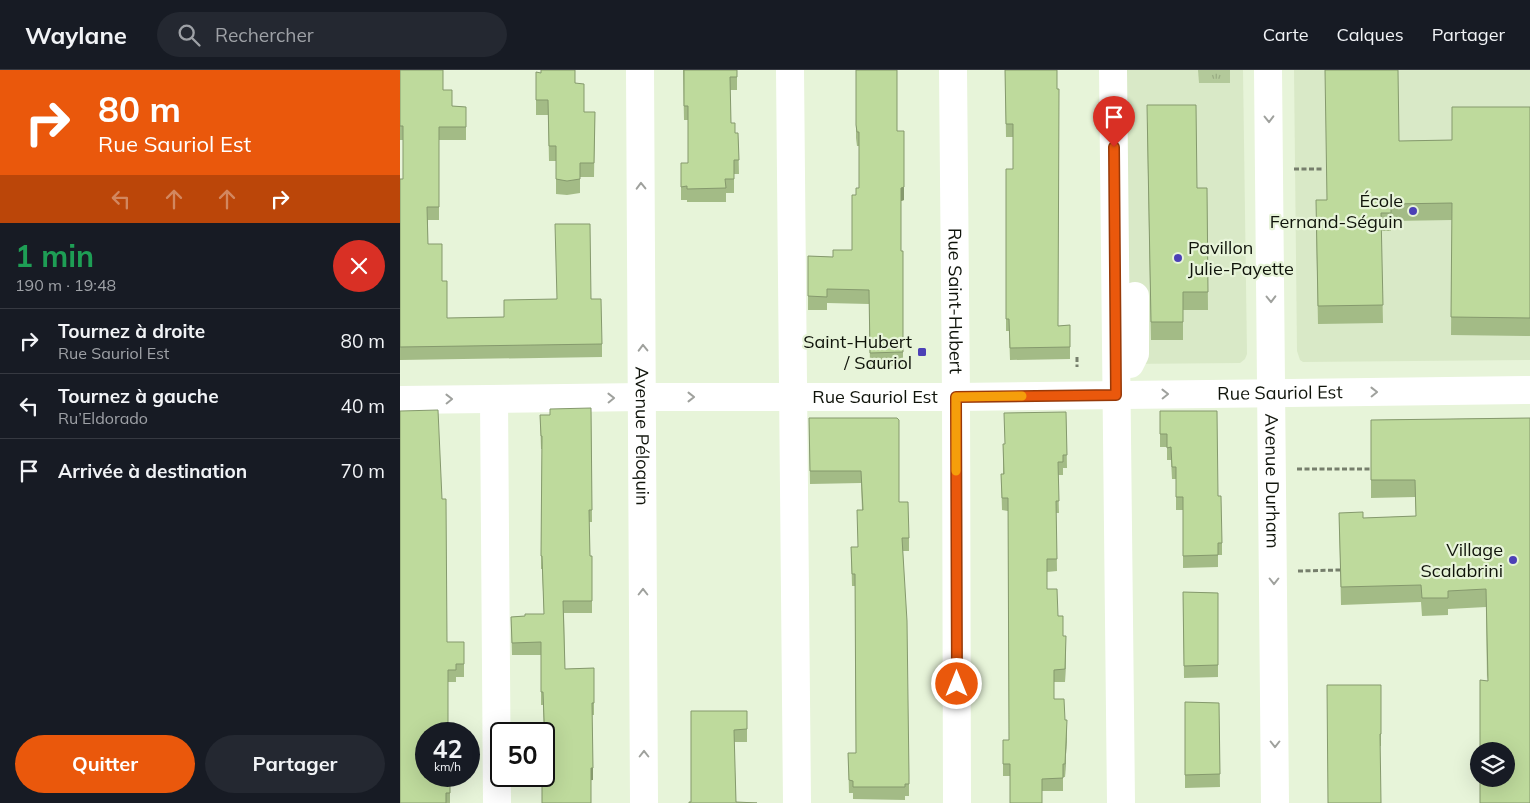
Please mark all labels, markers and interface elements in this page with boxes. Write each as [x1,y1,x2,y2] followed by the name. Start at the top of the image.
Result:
[157,12,507,57] search box
[25,20,127,50] text: Waylane
[175,21,203,49] icon: search
[215,23,314,47] text: Rechercher
[1263,23,1309,46] text: Carte
[1337,23,1404,46] text: Calques
[1432,23,1505,46] text: Partager
[98,87,181,131] text: 80 m
[15,90,80,155] icon: right
[1093,96,1135,147] pin
[1100,103,1128,131] icon: arrive
[1264,115,1274,123] one-way arrow
[98,130,251,158] text: Rue Sauriol Est
[636,182,646,190] one-way arrow
[107,185,135,213] icon: left
[160,185,188,213] icon: ahead
[213,185,241,213] icon: ahead
[266,185,294,213] icon: right
[1270,189,1403,233] place label: École Fernand-Séguin
[1407,205,1419,217] marker: École Fernand-Séguin
[943,228,968,374] street label: Rue Saint-Hubert
[1188,236,1294,280] place label: Pavillon Julie-Payette
[15,237,94,275] text: 1 min
[333,240,385,292] button: close
[1172,252,1184,264] marker: Pavillon Julie-Payette
[15,275,116,295] text: 190 m · 19:48
[1266,295,1276,303] one-way arrow
[58,319,205,343] text: Tournez à droite
[15,327,43,355] icon: right
[341,329,385,353] text: 80 m
[803,330,912,374] place label: Saint-Hubert / Sauriol
[58,343,169,363] text: Rue Sauriol Est
[638,344,648,352] one-way arrow
[916,346,928,358] marker: Saint-Hubert / Sauriol
[631,366,654,506] street label: Avenue Péloquin
[1217,380,1343,405] street label: Rue Sauriol Est
[58,384,219,408] text: Tournez à gauche
[812,385,938,408] street label: Rue Sauriol Est
[1370,387,1378,397] one-way arrow
[1162,389,1169,399] one-way arrow
[15,392,43,420] icon: left
[607,392,615,403] one-way arrow
[688,392,696,402] one-way arrow
[341,394,385,418] text: 40 m
[445,394,453,404] one-way arrow
[58,408,148,428] text: Ru’Eldorado
[1260,413,1285,549] street label: Avenue Durham
[15,457,43,485] icon: arrive
[58,459,247,483] text: Arrivée à destination
[341,459,385,483] text: 70 m
[1421,538,1503,582] place label: Village Scalabrini
[1507,554,1519,566] marker: Village Scalabrini
[1269,578,1279,586] one-way arrow
[638,588,648,596] one-way arrow
[930,657,982,709] position arrow
[490,722,555,787] speed limit sign: 50
[432,733,463,764] text: 42
[15,735,195,793] button: Quitter
[205,735,385,793] button: Partager
[1270,740,1280,748] one-way arrow
[1470,742,1515,787] map controls
[1470,742,1515,787] button: layers
[639,750,649,758] one-way arrow
[434,759,461,774] text: km/h

